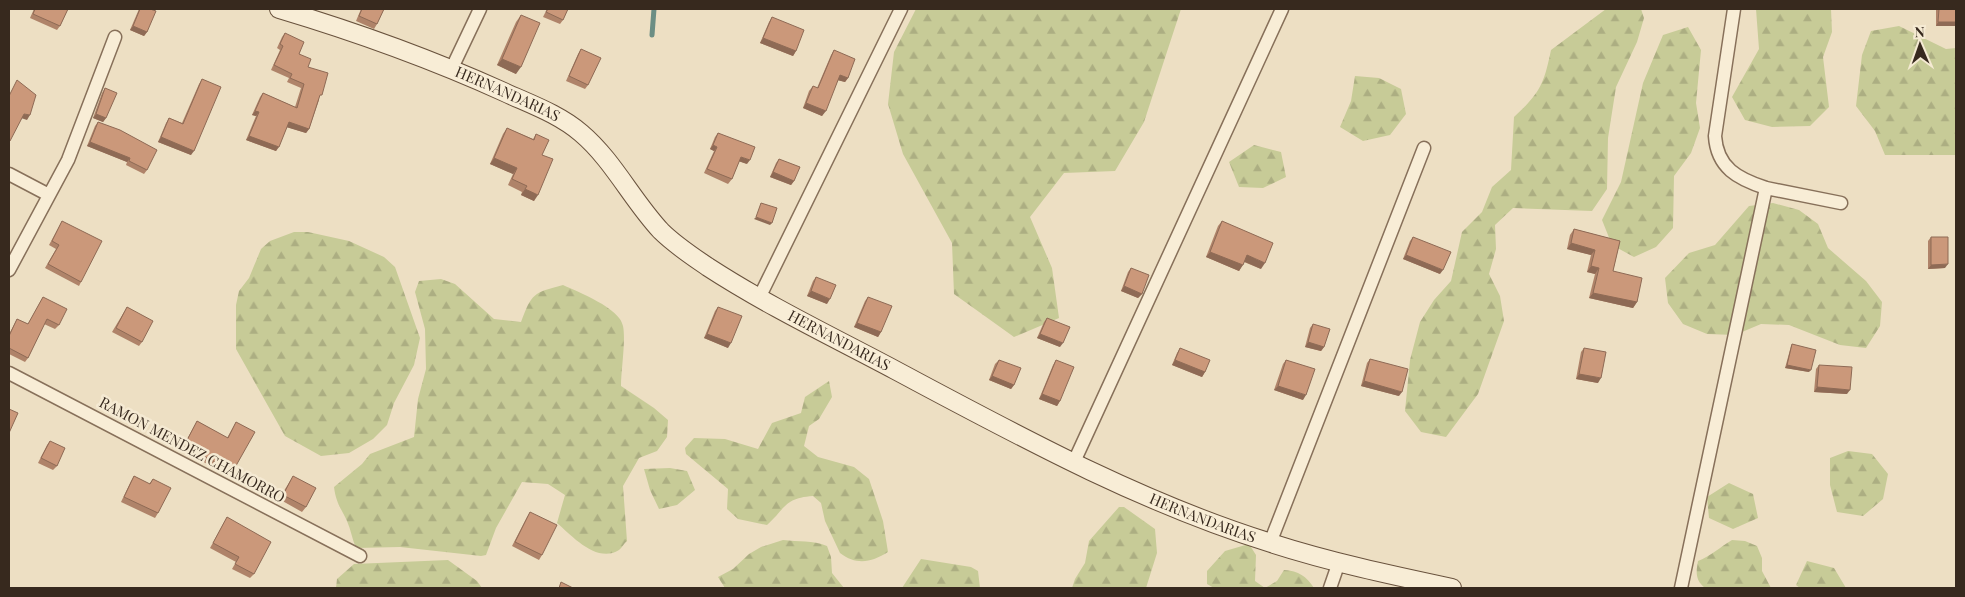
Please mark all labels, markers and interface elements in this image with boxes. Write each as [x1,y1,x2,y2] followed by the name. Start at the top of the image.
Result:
[1895,20,1945,70] north arrow
[1914,22,1925,41] text: N
[453,61,564,125] street label: HERNANDARIAS
[785,305,894,375] street label: HERNANDARIAS
[96,392,289,507] street label: RAMON MENDEZ CHAMORRO
[1147,488,1259,547] street label: HERNANDARIAS

